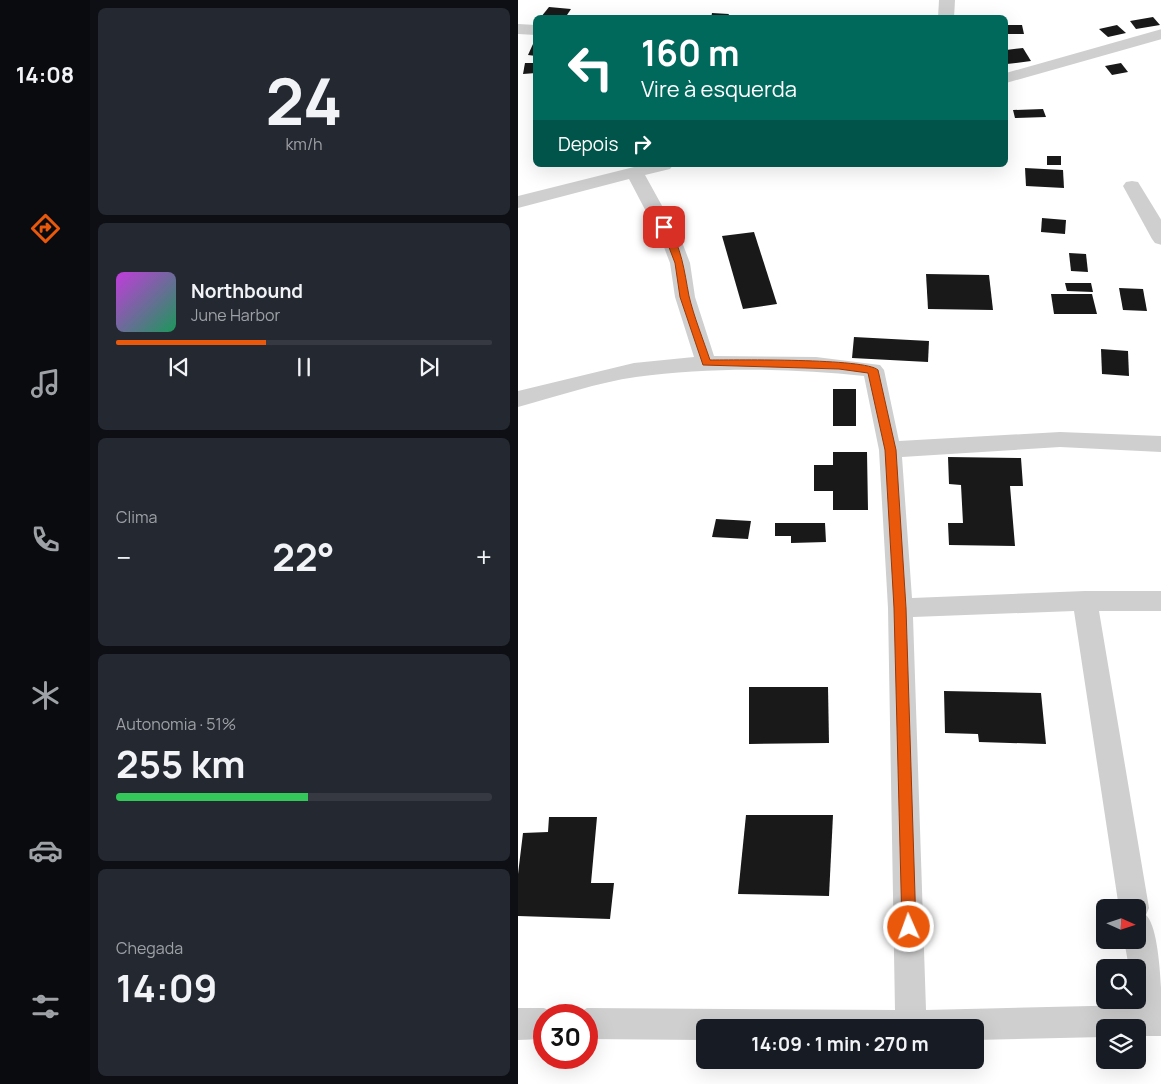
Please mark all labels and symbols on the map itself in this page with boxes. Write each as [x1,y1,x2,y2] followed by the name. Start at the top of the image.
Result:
[643,206,685,248] pin
[1096,899,1146,949] north arrow
[882,900,934,952] position arrow
[533,1004,598,1069] speed limit sign: 30

